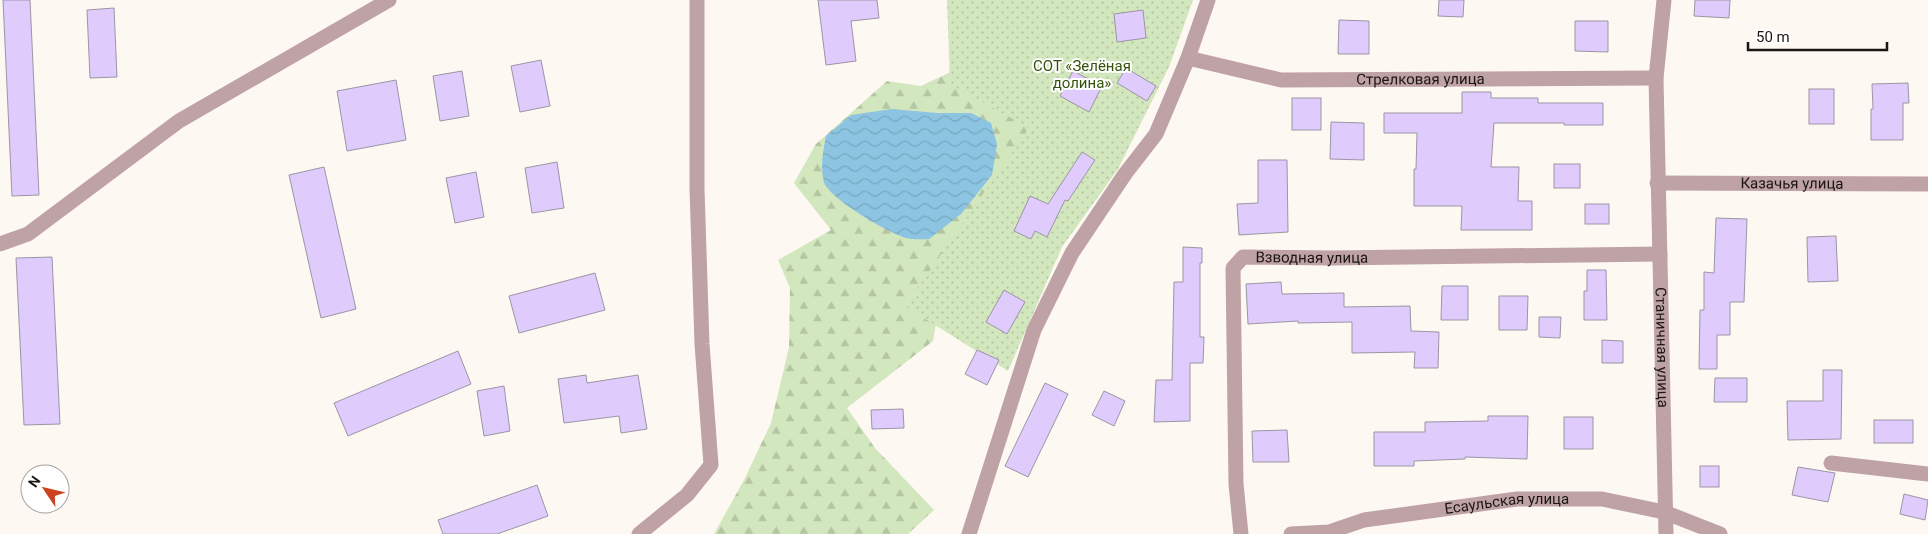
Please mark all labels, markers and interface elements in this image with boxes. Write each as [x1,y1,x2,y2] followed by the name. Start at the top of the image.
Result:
[1748,20,1887,52] scale bar
[1756,28,1790,46] text: 50 m
[1033,57,1131,92] park label: СОТ «Зелёная долина»
[1356,70,1485,89] street label: Стрелковая улица
[1740,174,1844,193] street label: Казачья улица
[1255,248,1368,267] street label: Взводная улица
[1652,287,1672,408] street label: Станичная улица
[20,464,70,514] north arrow
[25,473,44,490] text: N
[1443,490,1569,518] street label: Есаульская улица

